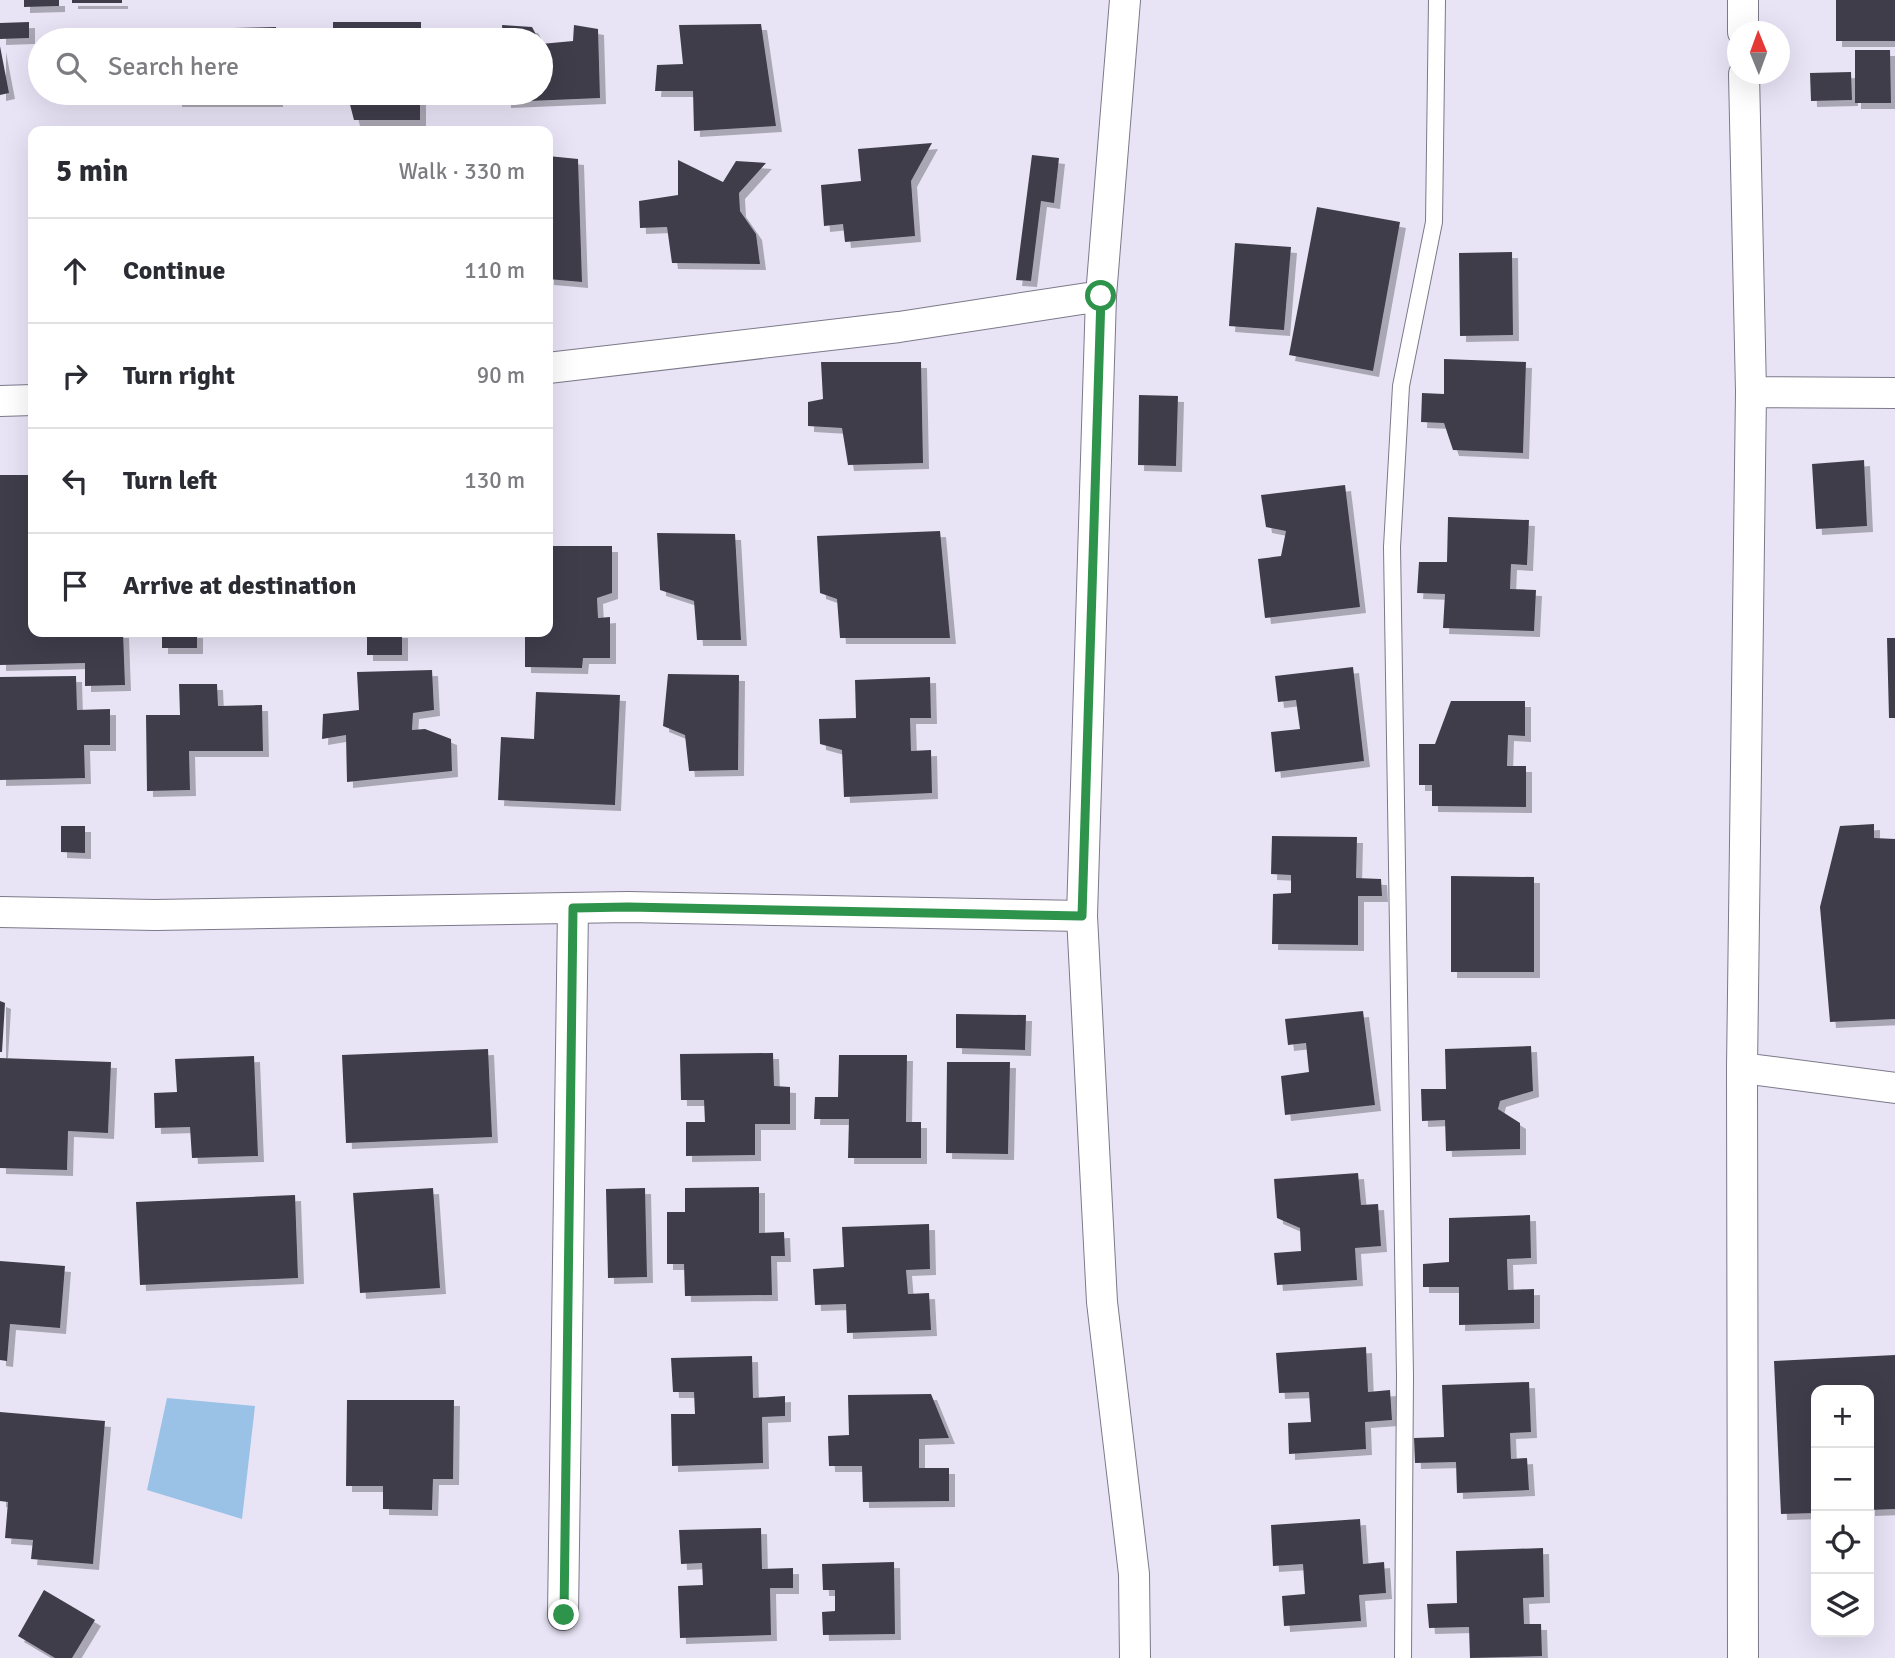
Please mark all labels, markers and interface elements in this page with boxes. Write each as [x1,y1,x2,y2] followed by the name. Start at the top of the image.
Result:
[1727,21,1790,84] north arrow
[28,28,553,105] search box
[52,48,90,86] icon: search
[108,51,239,83] text: Search here
[56,153,128,190] text: 5 min
[399,157,525,186] text: Walk · 330 m
[56,252,94,290] icon: ahead
[123,255,225,287] text: Continue
[464,256,525,285] text: 110 m
[1085,280,1116,311] route start
[56,357,94,395] icon: right
[123,360,235,392] text: Turn right
[477,361,525,390] text: 90 m
[56,462,94,500] icon: left
[123,465,217,497] text: Turn left
[464,466,525,495] text: 130 m
[56,567,94,605] icon: arrive
[123,570,356,602] text: Arrive at destination
[1811,1385,1874,1637] map controls
[1811,1385,1874,1448] button: +
[1811,1448,1874,1511] button: −
[1811,1511,1874,1574] button: locate
[1811,1574,1874,1637] button: layers
[548,1599,579,1630] route end

